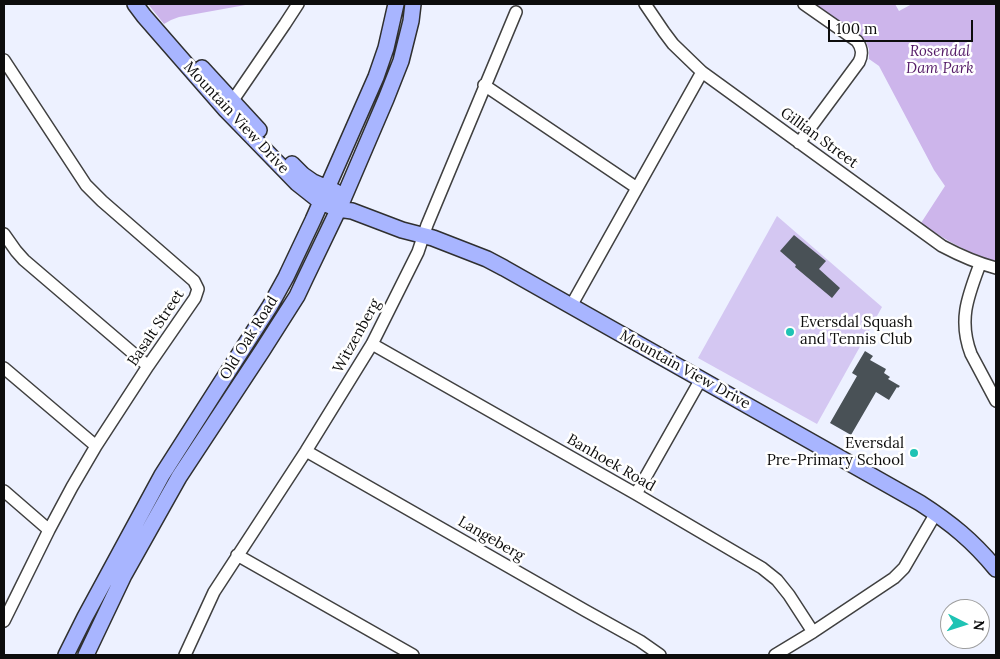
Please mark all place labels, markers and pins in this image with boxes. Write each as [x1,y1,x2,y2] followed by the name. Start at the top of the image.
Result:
[800,314,913,349] place label: Eversdal Squash and Tennis Club
[784,326,796,338] marker: Eversdal Squash and Tennis Club
[767,435,904,470] place label: Eversdal Pre-Primary School
[908,447,920,459] marker: Eversdal Pre-Primary School

